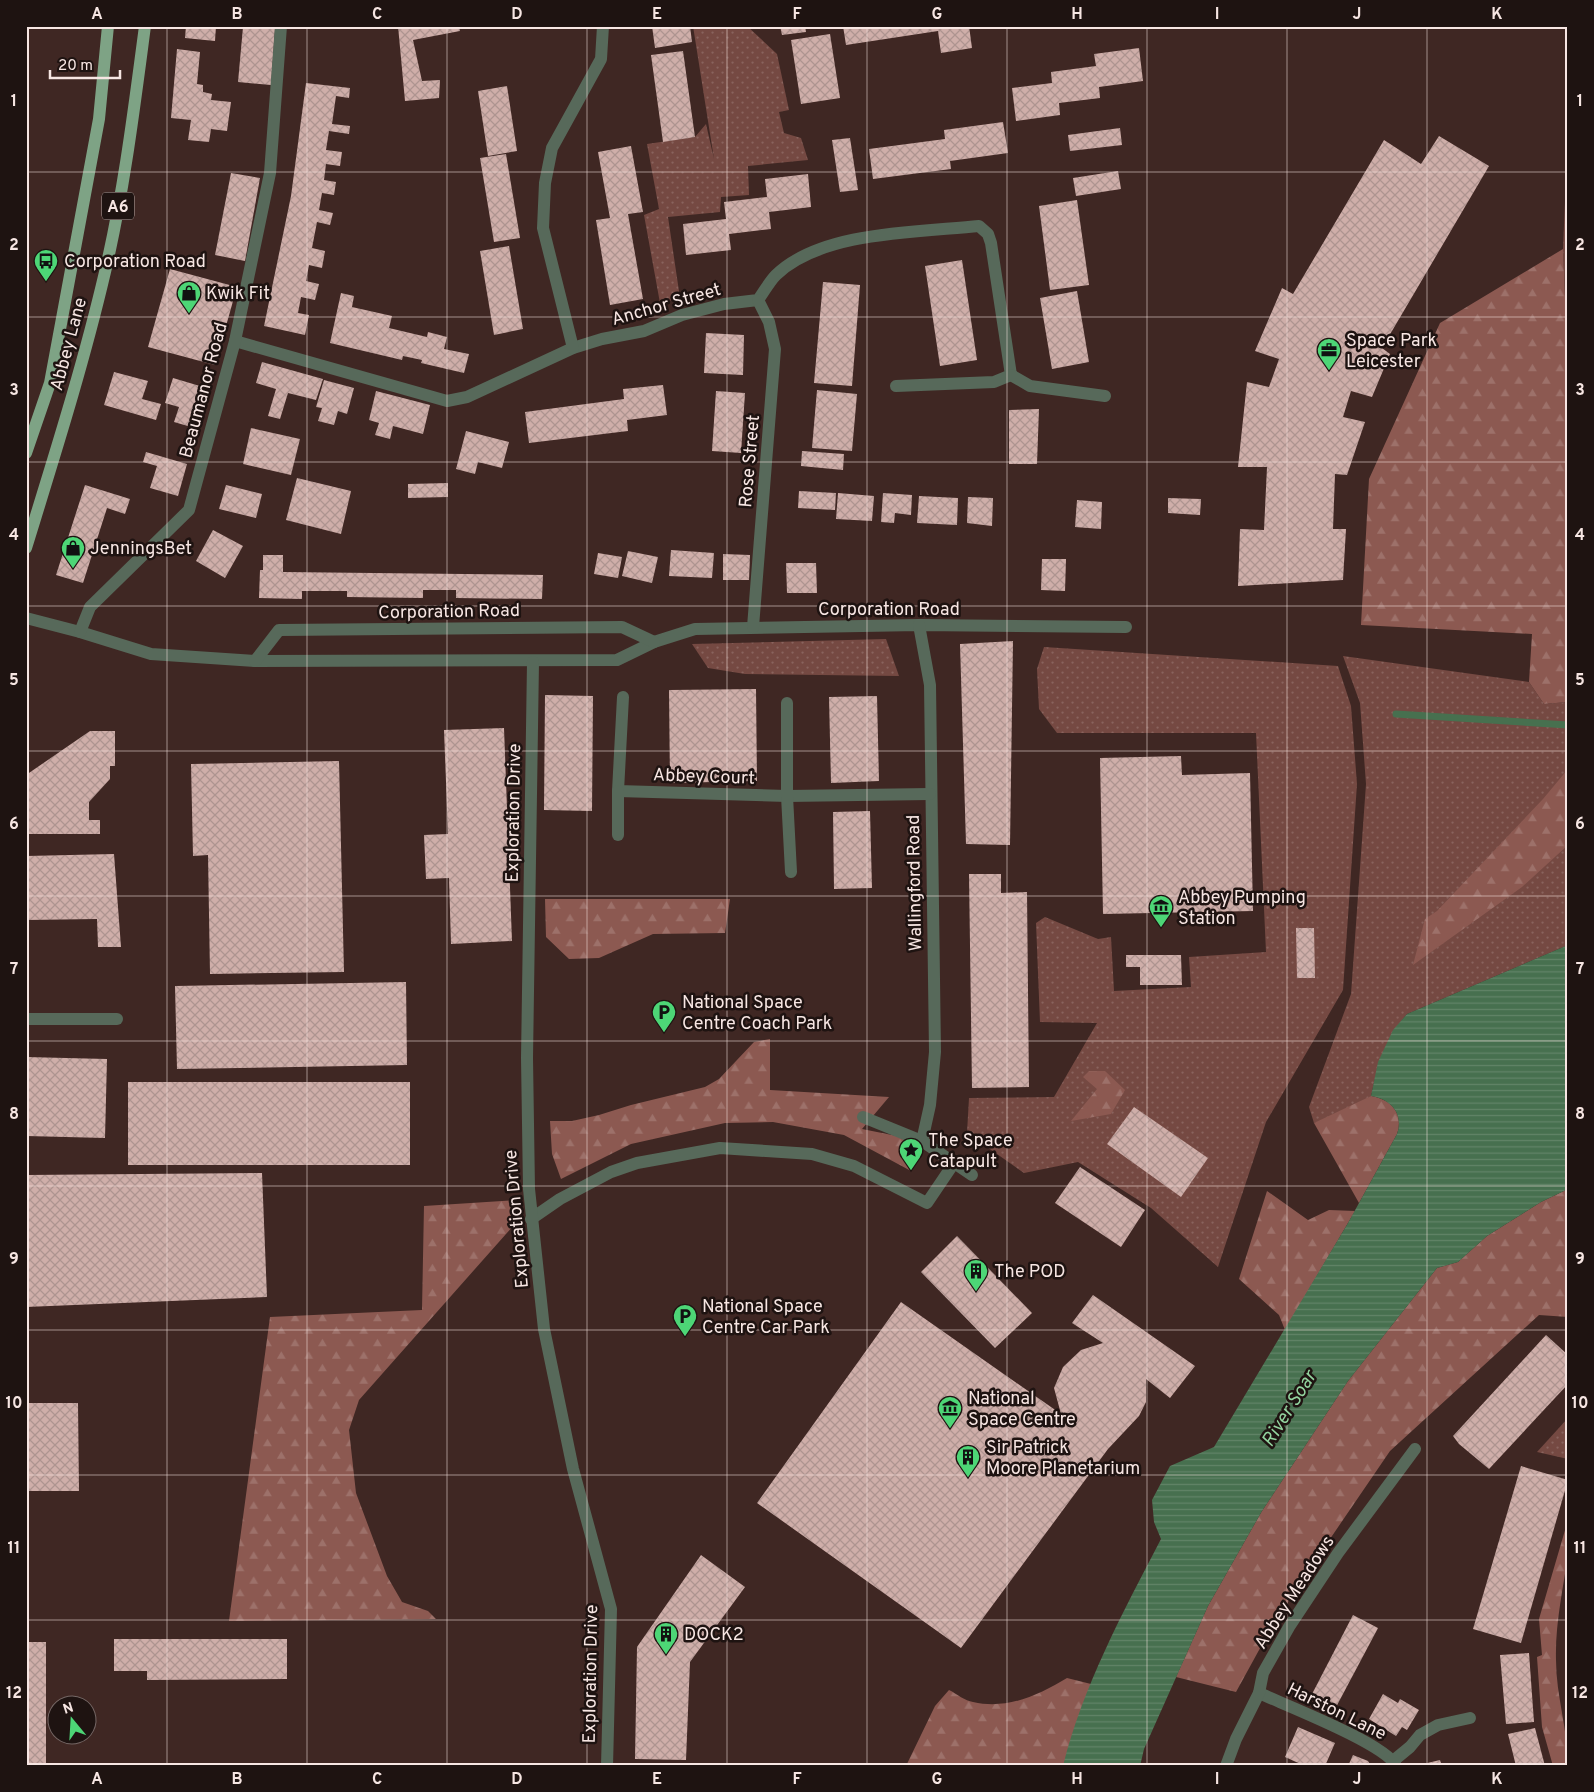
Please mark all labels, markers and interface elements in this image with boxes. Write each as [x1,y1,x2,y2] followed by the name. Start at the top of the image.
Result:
[91,5,103,25] text: A
[231,5,243,25] text: B
[372,5,382,25] text: C
[511,5,523,25] text: D
[652,5,662,25] text: E
[792,5,802,25] text: F
[932,5,942,25] text: G
[1071,5,1083,25] text: H
[1215,5,1219,25] text: I
[1353,5,1361,25] text: J
[1491,5,1503,25] text: K
[50,48,120,80] scale bar
[58,57,93,76] text: 20 m
[11,92,17,112] text: 1
[1577,92,1583,112] text: 1
[102,192,134,220] road number: A6
[9,236,19,256] text: 2
[1575,236,1585,256] text: 2
[33,248,59,282] bus stop icon: Corporation Road
[64,251,206,274] place label: Corporation Road
[609,279,724,332] street label: Anchor Street
[176,280,202,314] shop icon: Kwik Fit
[206,283,270,306] place label: Kwik Fit
[46,295,93,394] street label: Abbey Lane
[175,320,234,461] street label: Beaumanor Road
[1346,330,1437,374] place label: Space Park Leicester
[1316,337,1342,371] office icon: Space Park Leicester
[9,381,19,401] text: 3
[1575,381,1585,401] text: 3
[735,414,766,509] street label: Rose Street
[9,526,19,546] text: 4
[1575,526,1585,546] text: 4
[60,535,86,569] shop icon: JenningsBet
[90,538,192,561] place label: JenningsBet
[818,599,960,622] street label: Corporation Road
[378,600,520,625] street label: Corporation Road
[9,671,19,691] text: 5
[1575,671,1585,691] text: 5
[502,743,527,883] street label: Exploration Drive
[653,764,755,791] street label: Abbey Court
[903,814,928,952] street label: Wallingford Road
[9,815,19,835] text: 6
[1575,815,1585,835] text: 6
[1178,887,1306,931] place label: Abbey Pumping Station
[1148,894,1174,928] museum icon: Abbey Pumping Station
[10,960,18,980] text: 7
[1576,960,1584,980] text: 7
[682,992,832,1036] place label: National Space Centre Coach Park
[651,999,677,1033] parking icon: National Space Centre Coach Park
[9,1105,19,1125] text: 8
[1575,1105,1585,1125] text: 8
[928,1130,1013,1174] place label: The Space Catapult
[898,1137,924,1171] place icon: The Space Catapult
[500,1149,535,1289] street label: Exploration Drive
[9,1250,19,1270] text: 9
[1575,1250,1585,1270] text: 9
[963,1258,989,1292] building icon: The POD
[994,1261,1066,1284] place label: The POD
[702,1296,830,1340] place label: National Space Centre Car Park
[672,1303,698,1337] parking icon: National Space Centre Car Park
[1257,1365,1323,1452] water label: River Soar
[968,1388,1076,1432] place label: National Space Centre
[6,1394,22,1414] text: 10
[1572,1394,1588,1414] text: 10
[937,1395,963,1429] museum icon: National Space Centre
[986,1437,1140,1481] place label: Sir Patrick Moore Planetarium
[955,1444,981,1478] building icon: Sir Patrick Moore Planetarium
[1250,1532,1341,1654] street label: Abbey Meadows
[8,1539,20,1559] text: 11
[1574,1539,1586,1559] text: 11
[579,1604,604,1744] street label: Exploration Drive
[653,1621,679,1655] building icon: DOCK2
[684,1624,744,1647] place label: DOCK2
[1283,1678,1390,1746] street label: Harston Lane
[6,1684,22,1704] text: 12
[1572,1684,1588,1704] text: 12
[48,1694,98,1744] north arrow
[61,1699,76,1719] text: N
[91,1770,103,1790] text: A
[231,1770,243,1790] text: B
[372,1770,382,1790] text: C
[511,1770,523,1790] text: D
[652,1770,662,1790] text: E
[792,1770,802,1790] text: F
[932,1770,942,1790] text: G
[1071,1770,1083,1790] text: H
[1215,1770,1219,1790] text: I
[1353,1770,1361,1790] text: J
[1491,1770,1503,1790] text: K

